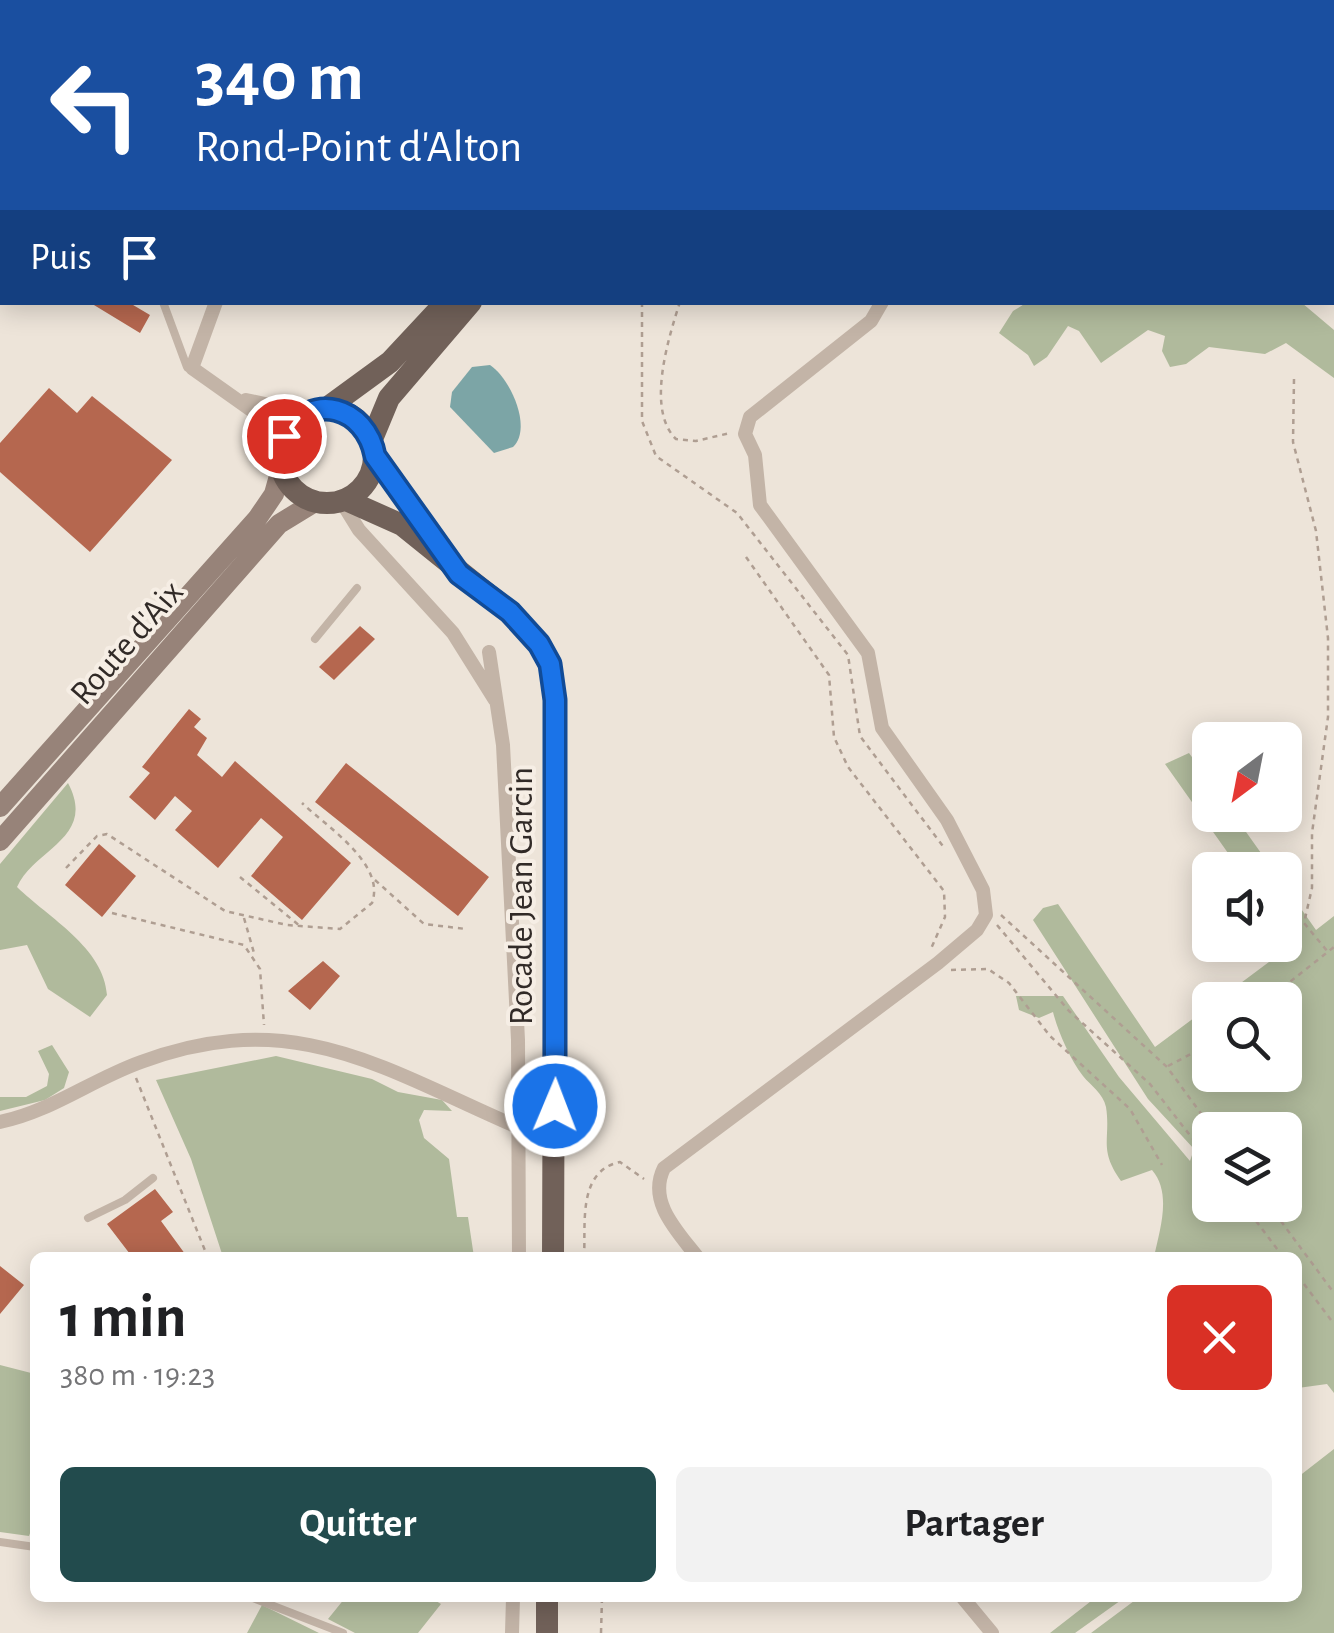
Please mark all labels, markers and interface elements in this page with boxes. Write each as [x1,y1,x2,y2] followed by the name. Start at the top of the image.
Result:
[30,40,160,170] icon: left
[195,43,364,113] text: 340 m
[195,125,522,170] text: Rond-Point d'Alton
[112,230,167,285] icon: arrive
[30,239,92,277] text: Puis
[242,394,327,479] pin
[257,409,312,464] icon: arrive
[64,574,190,712] street label: Route d'Aix
[1192,722,1302,832] north arrow
[1192,722,1302,1222] map controls
[504,767,539,1025] street label: Rocade Jean Garcin
[1192,852,1302,962] button: sound
[1192,982,1302,1092] button: search
[503,1054,607,1158] position arrow
[1192,1112,1302,1222] button: layers
[1167,1285,1272,1390] button: close
[60,1288,186,1348] text: 1 min
[60,1359,215,1391] text: 380 m · 19:23
[60,1467,656,1582] button: Quitter
[676,1467,1272,1582] button: Partager

